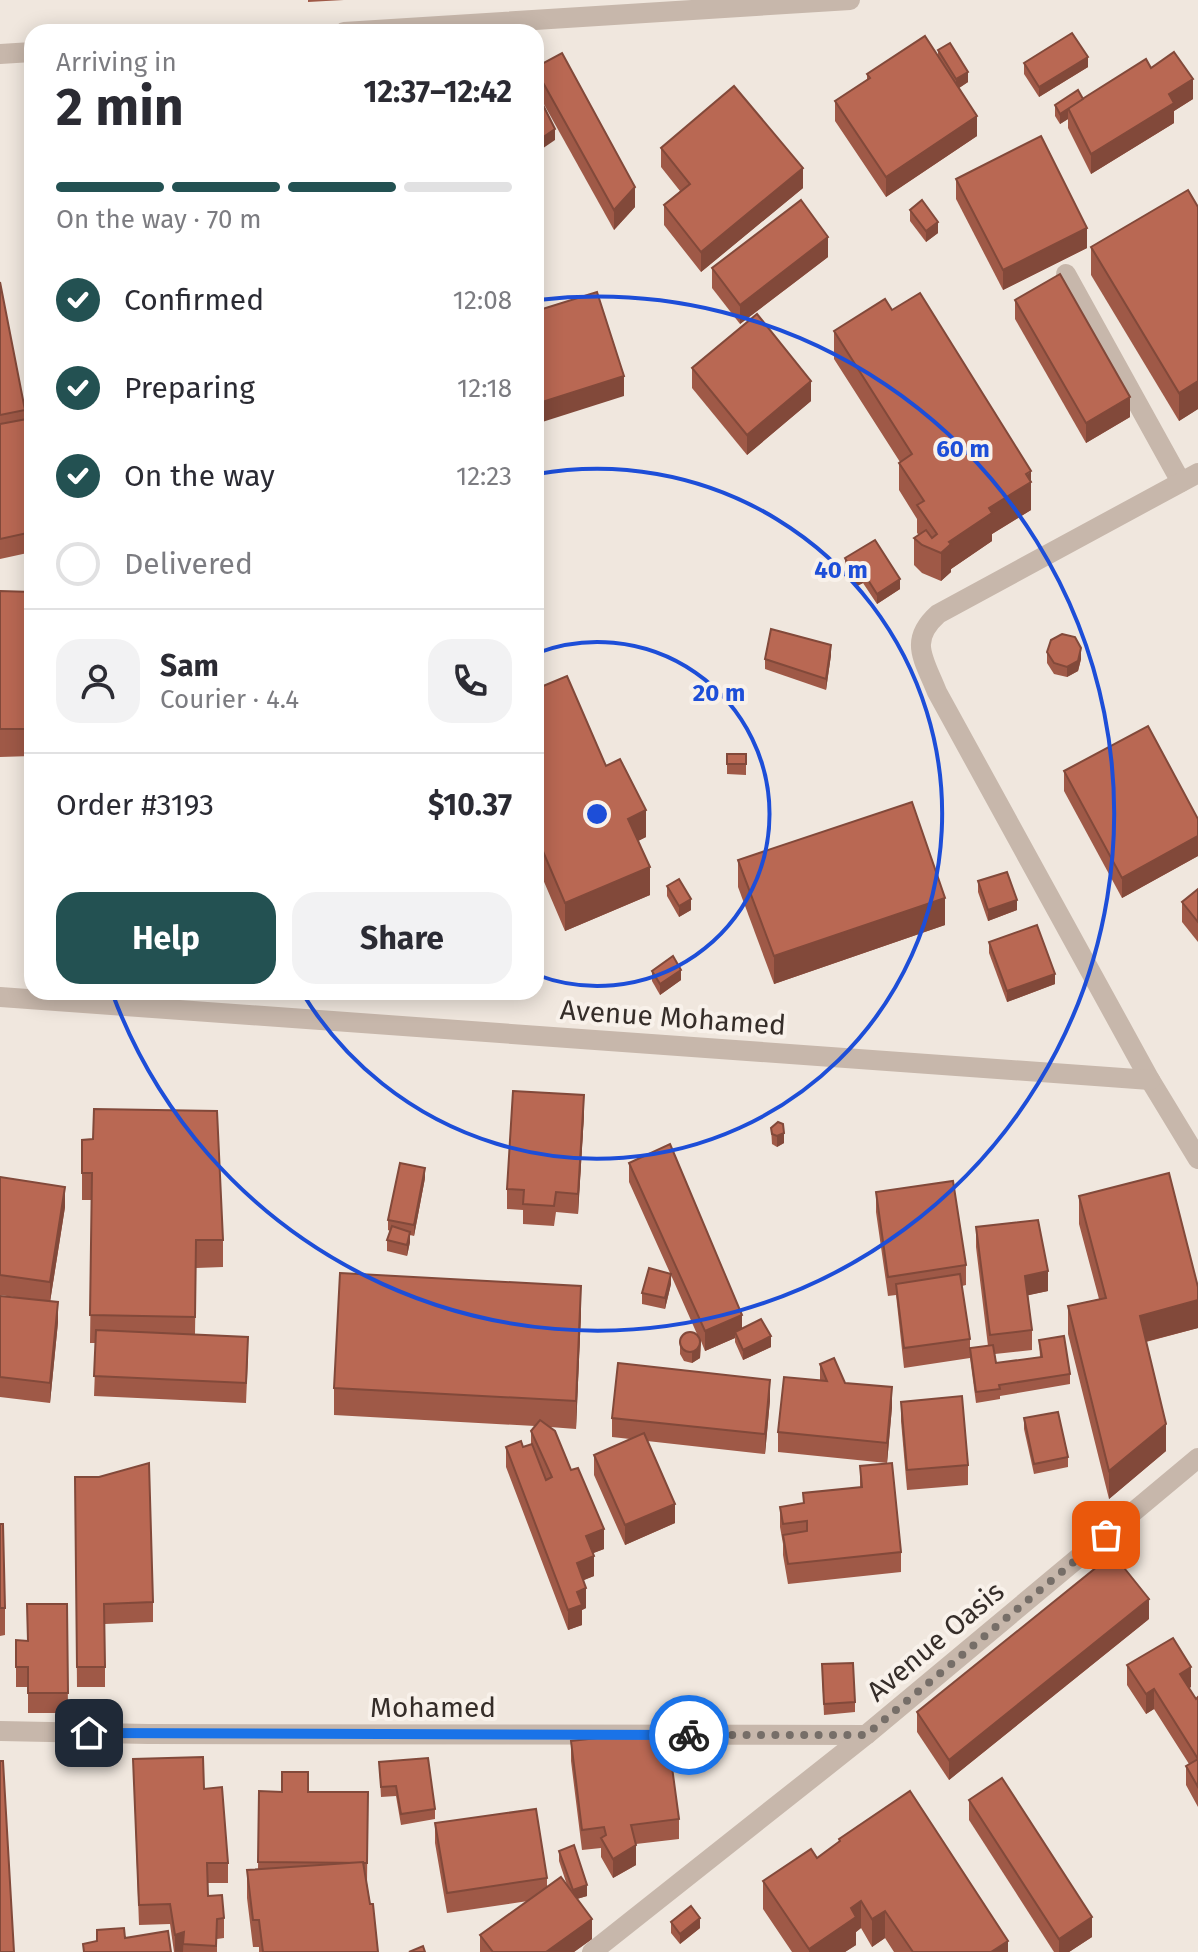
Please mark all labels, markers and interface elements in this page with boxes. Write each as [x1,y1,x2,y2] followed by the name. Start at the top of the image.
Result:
[56,47,177,78] text: Arriving in
[364,74,512,110] text: 12:37–12:42
[56,76,184,139] text: 2 min
[56,204,262,235] text: On the way · 70 m
[56,278,100,322] icon: check
[124,282,264,318] text: Confirmed
[453,285,512,316] text: 12:08
[56,366,100,410] icon: check
[124,370,255,406] text: Preparing
[457,373,512,404] text: 12:18
[936,435,990,463] text: 60 m
[56,454,100,498] icon: check
[124,458,275,494] text: On the way
[456,461,512,492] text: 12:23
[124,546,253,582] text: Delivered
[814,556,868,584] text: 40 m
[56,639,140,723] button: person
[428,639,512,723] button: phone
[160,648,219,684] text: Sam
[693,679,745,707] text: 20 m
[160,684,299,715] text: Courier · 4.4
[56,787,214,823] text: Order #3193
[428,787,512,823] text: $10.37
[583,800,611,828] centre of rings
[56,892,276,984] button: Help
[292,892,512,984] button: Share
[559,993,787,1042] street label: Avenue Mohamed
[1072,1501,1140,1569] pin
[1084,1513,1128,1557] icon: bag
[860,1575,1010,1708] street label: Avenue Oasis
[370,1691,496,1724] street label: Mohamed
[649,1695,729,1775] courier
[55,1699,123,1767] pin
[67,1711,111,1755] icon: home
[667,1713,711,1757] icon: bike

